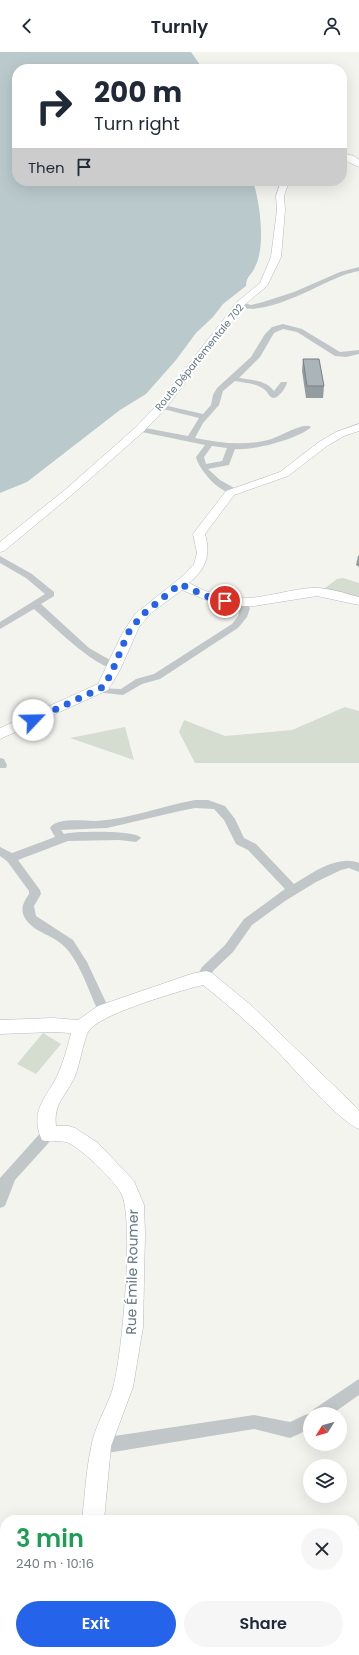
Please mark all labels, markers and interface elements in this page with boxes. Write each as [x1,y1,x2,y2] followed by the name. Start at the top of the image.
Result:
[151,14,208,39] text: Turnly
[16,15,38,37] icon: back
[321,15,343,37] icon: person
[94,73,182,112] text: 200 m
[28,80,80,132] icon: right
[94,111,180,136] text: Turn right
[73,156,95,178] icon: arrive
[28,157,65,178] text: Then
[151,300,247,414] street label: Route Départementale 702
[208,584,242,618] pin
[214,590,236,612] icon: arrive
[12,699,54,741] position arrow
[121,1209,143,1335] street label: Rue Émile Roumer
[303,1407,347,1451] north arrow
[303,1407,347,1503] map controls
[303,1459,347,1503] button: layers
[16,1522,84,1555] text: 3 min
[301,1528,343,1570] button: close
[16,1554,94,1573] text: 240 m · 10:16
[16,1601,176,1647] button: Exit
[184,1601,343,1647] button: Share

